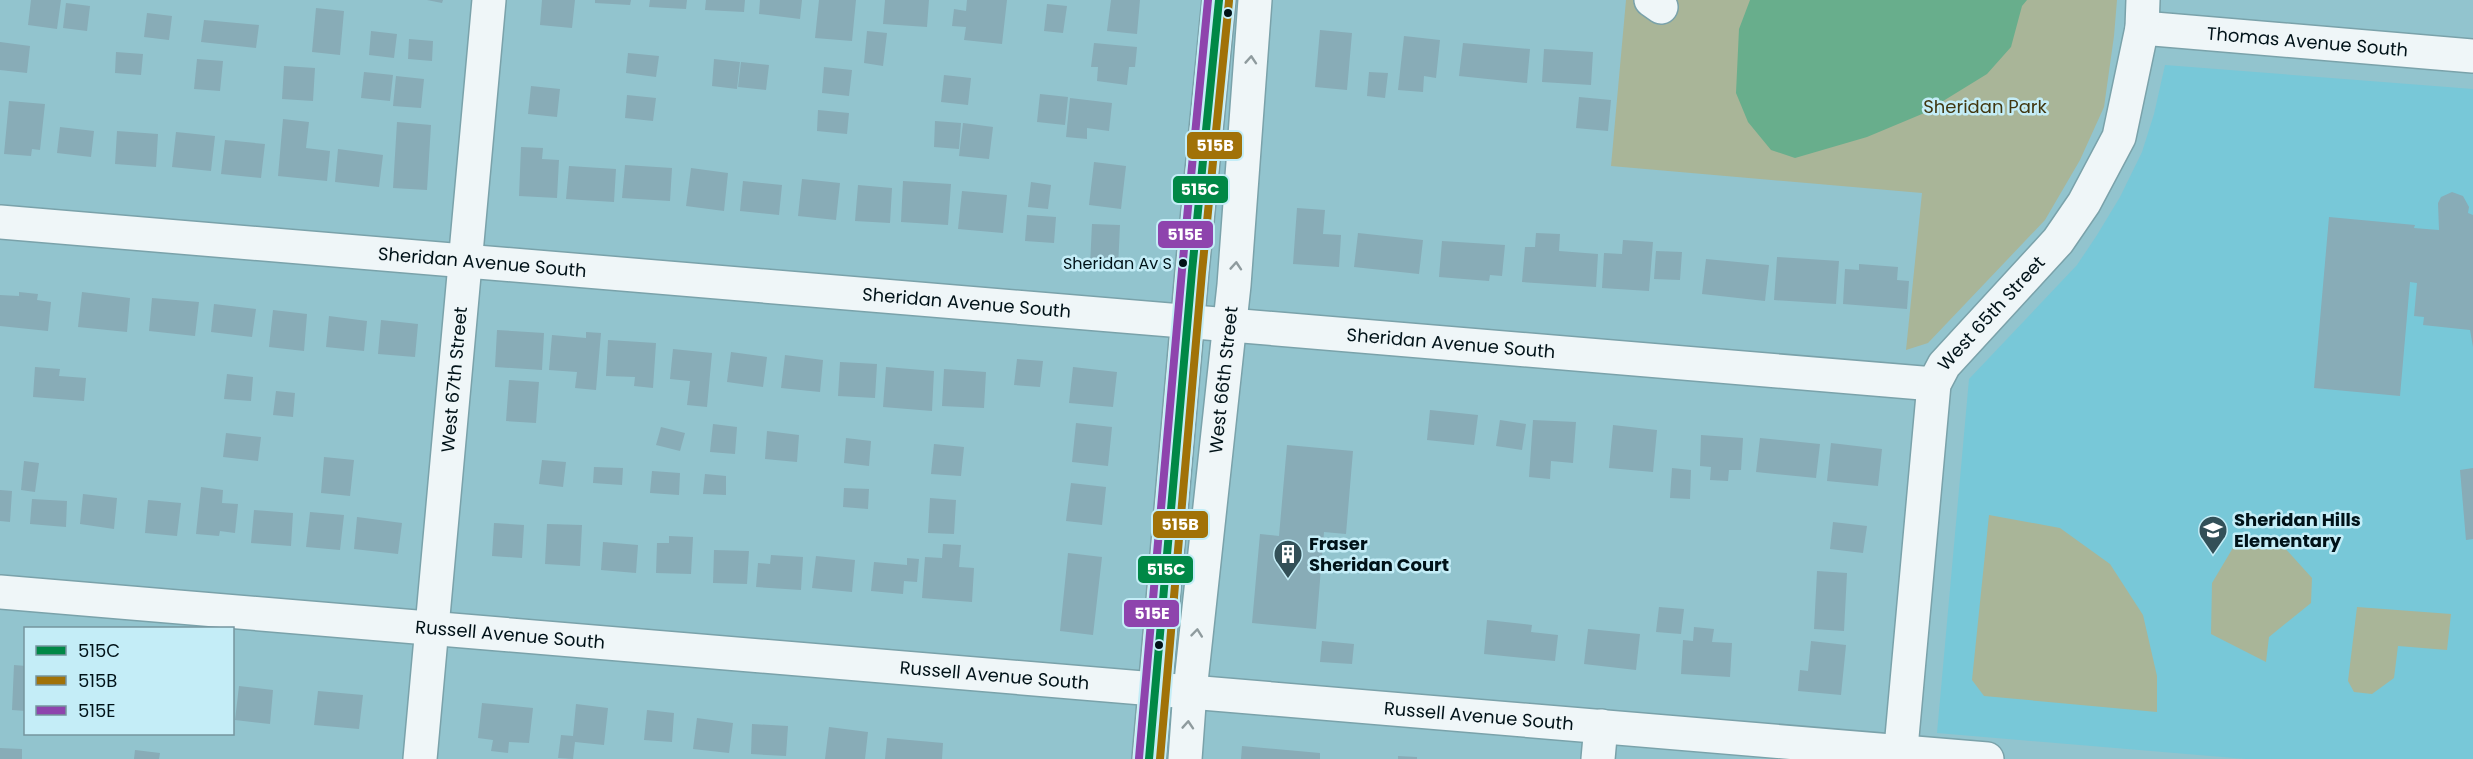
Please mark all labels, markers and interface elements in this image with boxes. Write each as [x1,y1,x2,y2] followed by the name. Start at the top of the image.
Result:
[1222,7,1234,19] unlabelled marker
[2206,21,2409,62] street label: Thomas Avenue South
[1244,55,1257,64] one-way arrow
[1923,94,2048,119] park label: Sheridan Park
[1186,131,1243,160] line badge: 515B
[1196,134,1234,157] text: 515B
[1172,175,1229,204] line badge: 515C
[1180,178,1220,201] text: 515C
[1157,220,1214,249] line badge: 515E
[1167,223,1203,246] text: 515E
[377,241,588,283] street label: Sheridan Avenue South
[1932,250,2050,376] street label: West 65th Street
[1063,252,1172,275] place label: Sheridan Av S
[1177,257,1189,269] marker: Sheridan Av S
[1229,262,1242,271] one-way arrow
[861,281,1072,324] street label: Sheridan Avenue South
[435,305,473,454] street label: West 67th Street
[1203,305,1244,455] street label: West 66th Street
[1346,322,1556,364] street label: Sheridan Avenue South
[2234,507,2361,553] place label: Sheridan Hills Elementary
[1152,510,1209,539] line badge: 515B
[1161,513,1199,536] text: 515B
[2197,514,2229,556] school or university icon: Sheridan Hills Elementary
[1309,531,1449,577] place label: Fraser Sheridan Court
[1272,538,1304,580] building icon: Fraser Sheridan Court
[1137,555,1194,584] line badge: 515C
[1146,558,1186,581] text: 515C
[1123,599,1180,628] line badge: 515E
[1134,602,1170,625] text: 515E
[414,614,606,655] street label: Russell Avenue South
[24,627,234,735] legend
[1190,629,1203,638] one-way arrow
[78,638,120,663] text: 515C
[1153,639,1165,651] unlabelled marker
[899,655,1090,696] street label: Russell Avenue South
[78,668,117,693] text: 515B
[1383,695,1575,736] street label: Russell Avenue South
[78,698,116,723] text: 515E
[1181,721,1194,730] one-way arrow

